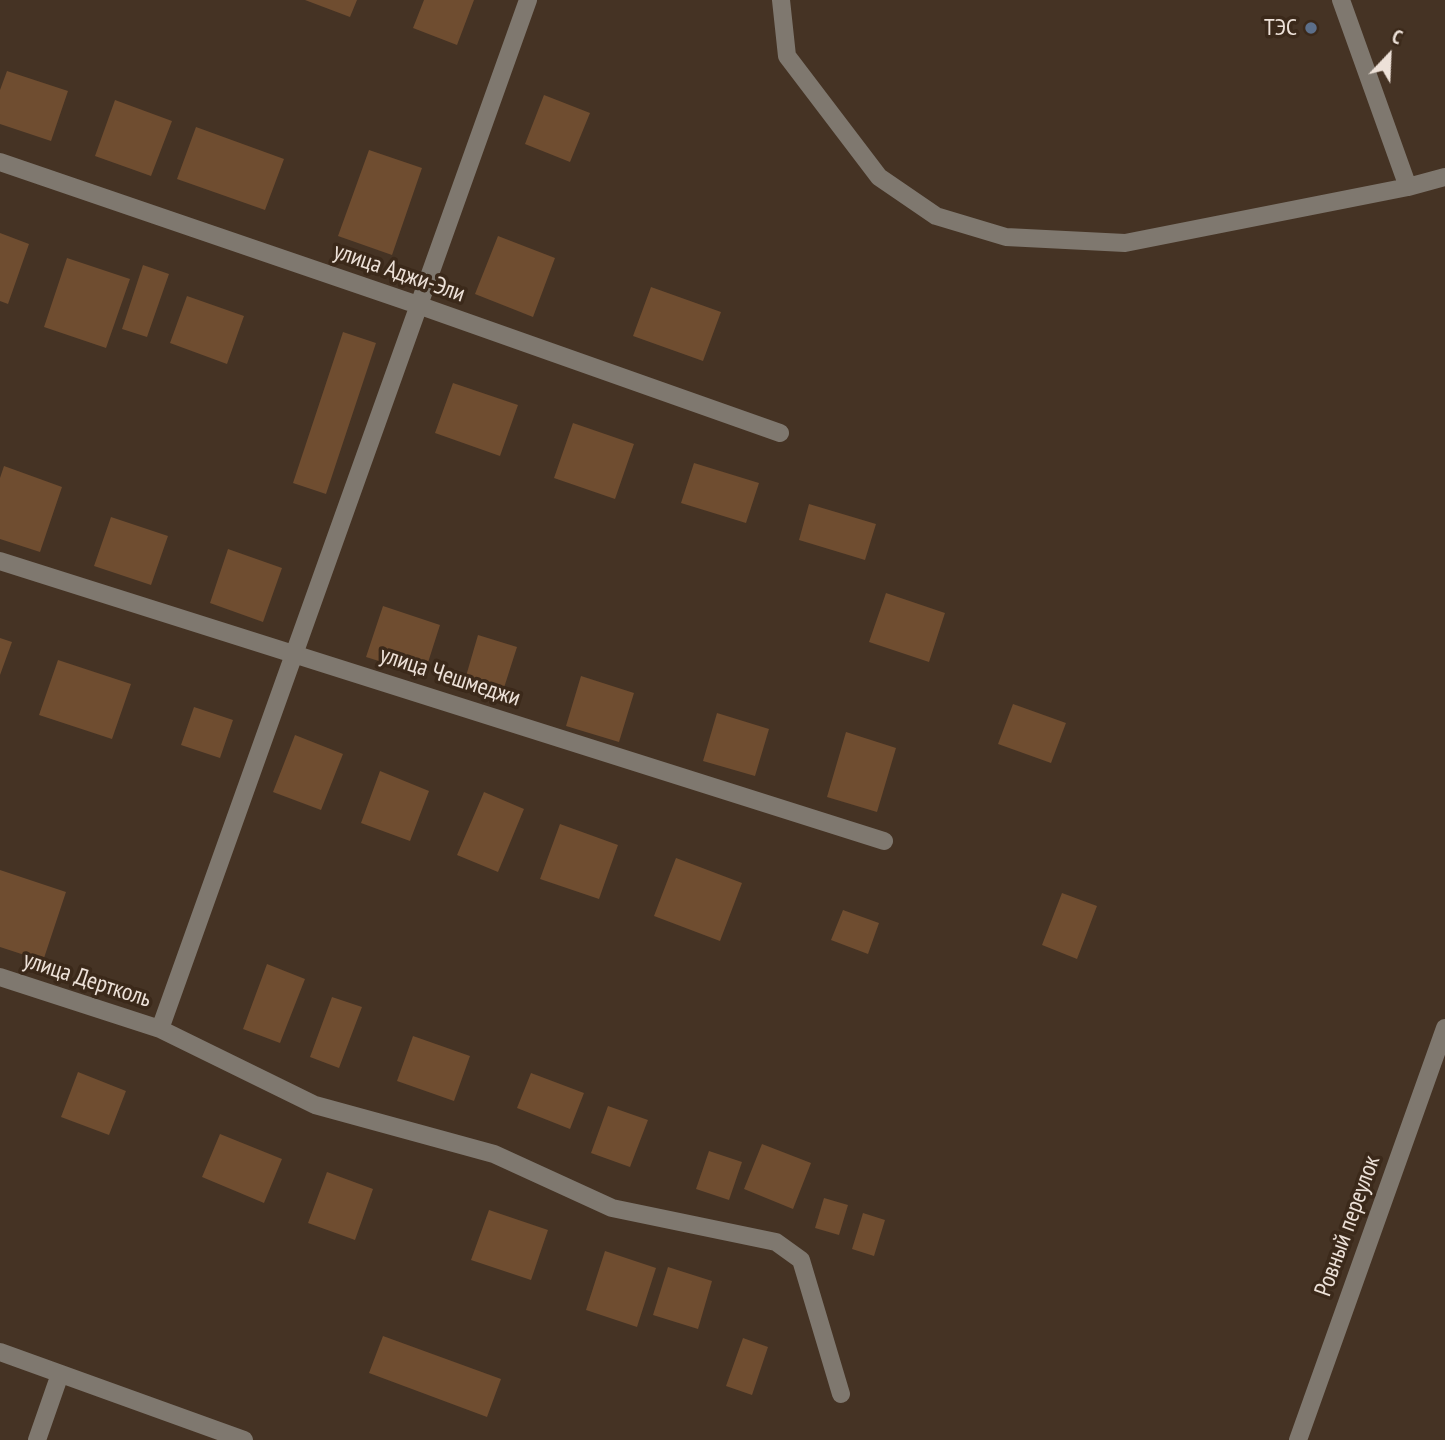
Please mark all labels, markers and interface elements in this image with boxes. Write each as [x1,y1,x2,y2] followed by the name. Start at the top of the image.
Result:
[1264,14,1297,42] place label: ТЭС
[1303,20,1319,36] marker: ТЭС
[1354,21,1424,91] north arrow
[1389,24,1406,49] text: С
[329,237,469,309] street label: улица Аджи-Эли
[376,641,524,713] street label: улица Чешмеджи
[19,946,155,1014] street label: улица Дертколь
[1309,1152,1387,1300] street label: Ровный переулок

